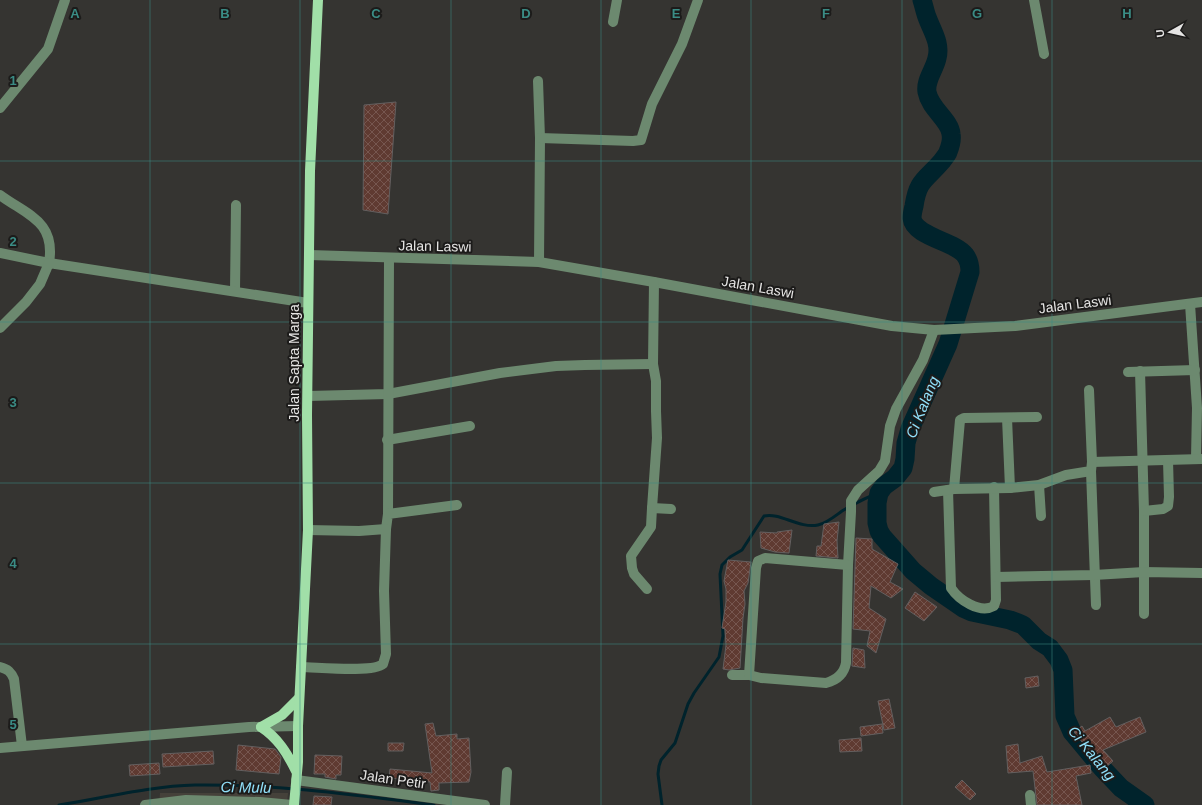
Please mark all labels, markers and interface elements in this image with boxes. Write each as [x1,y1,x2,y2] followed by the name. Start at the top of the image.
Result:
[70,6,80,21] text: A
[220,6,230,21] text: B
[371,6,381,21] text: C
[521,6,531,21] text: D
[672,6,681,21] text: E
[822,6,830,21] text: F
[972,6,982,21] text: G
[1122,6,1132,21] text: H
[1150,12,1190,52] north arrow
[1154,29,1167,38] text: U
[9,73,17,88] text: 1
[9,234,17,249] text: 2
[398,237,472,255] street label: Jalan Laswi
[721,273,795,301] street label: Jalan Laswi
[1038,292,1112,316] street label: Jalan Laswi
[286,304,302,422] street label: Jalan Sapta Marga
[902,373,942,440] water label: Ci Kalang
[9,395,17,410] text: 3
[9,556,17,571] text: 4
[9,717,17,732] text: 5
[1065,722,1119,784] water label: Ci Kalang
[359,766,427,792] street label: Jalan Petir
[220,778,272,796] water label: Ci Mulu

